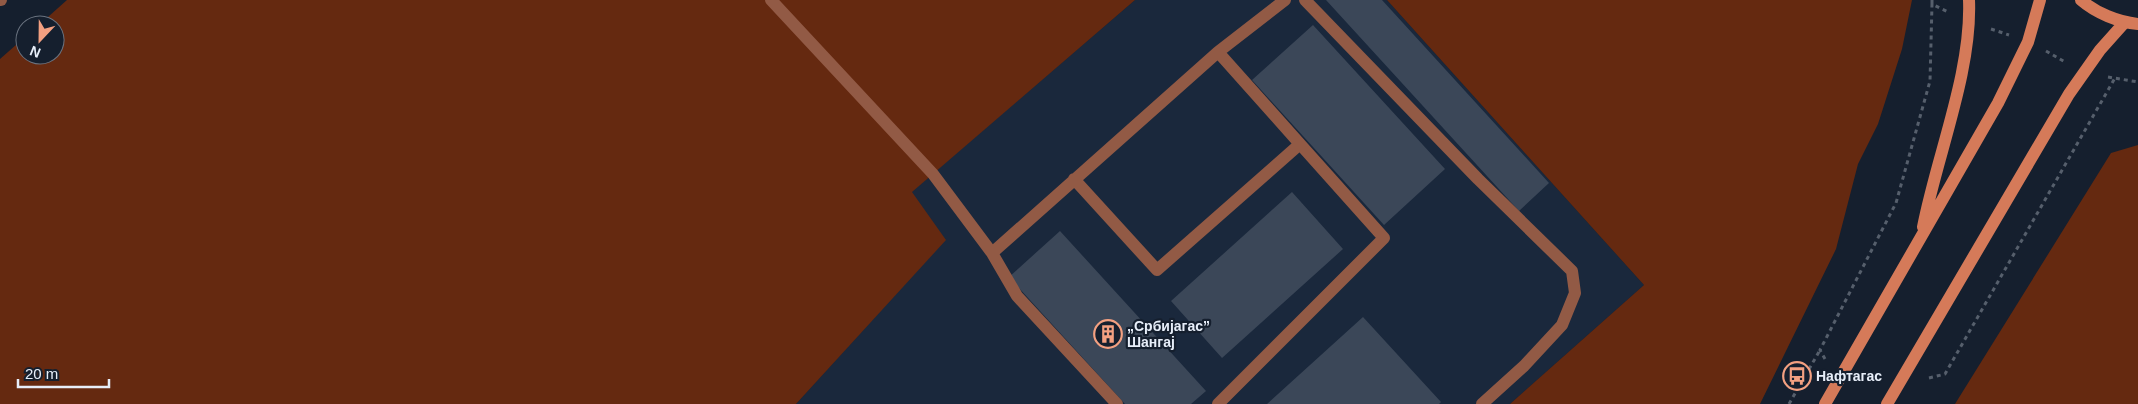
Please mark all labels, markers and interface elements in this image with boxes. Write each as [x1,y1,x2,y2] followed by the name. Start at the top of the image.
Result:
[15,15,65,65] north arrow
[27,43,43,61] text: N
[1127,318,1210,350] place label: „Србијагас” Шангај
[1093,319,1123,349] building icon: „Србијагас” Шангај
[18,356,109,388] scale bar
[1782,361,1812,391] bus stop icon: Нафтагас
[25,365,58,382] text: 20 m
[1816,368,1882,384] place label: Нафтагас

